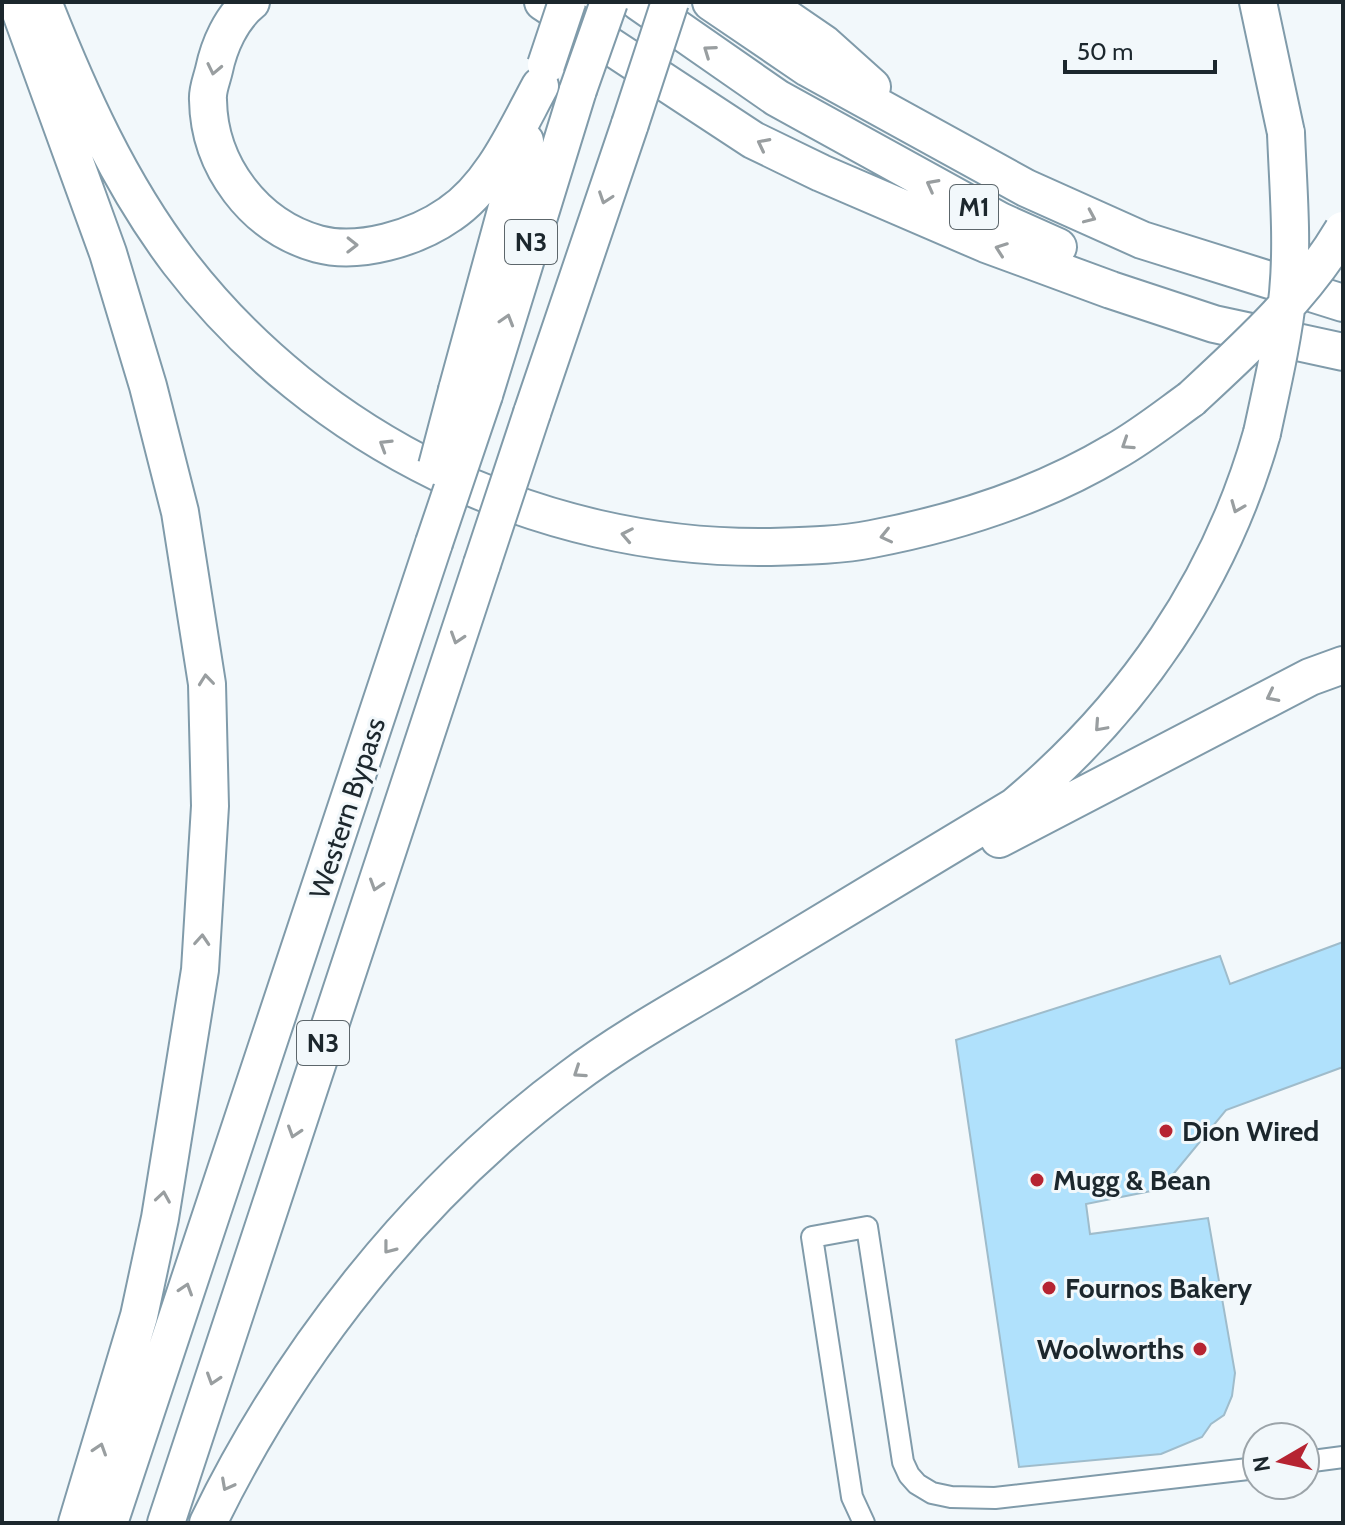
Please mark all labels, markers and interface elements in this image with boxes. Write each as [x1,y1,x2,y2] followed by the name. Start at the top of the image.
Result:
[1065,24,1215,74] scale bar
[1077,37,1133,66] text: 50 m
[704,46,718,61] one-way arrow
[206,62,223,75] one-way arrow
[756,139,771,154] one-way arrow
[926,179,940,194] one-way arrow
[950,185,998,229] road number: M1
[599,190,615,204] one-way arrow
[1082,207,1097,223] one-way arrow
[505,220,557,264] road number: N3
[346,237,359,254] one-way arrow
[995,243,1009,259] one-way arrow
[498,314,514,327] one-way arrow
[1121,434,1136,449] one-way arrow
[379,439,393,454] one-way arrow
[1231,499,1247,513] one-way arrow
[879,527,893,544] one-way arrow
[620,528,634,545] one-way arrow
[451,631,467,645] one-way arrow
[197,673,214,686] one-way arrow
[1265,686,1280,702] one-way arrow
[302,713,392,903] street label: Western Bypass
[1095,716,1109,731] one-way arrow
[369,878,385,892] one-way arrow
[193,933,210,946] one-way arrow
[297,1021,349,1065] road number: N3
[574,1062,588,1077] one-way arrow
[1182,1114,1319,1148] place label: Dion Wired
[1157,1122,1175,1140] marker: Dion Wired
[287,1125,303,1138] one-way arrow
[1053,1163,1211,1197] place label: Mugg & Bean
[1028,1171,1046,1189] marker: Mugg & Bean
[154,1190,171,1204] one-way arrow
[384,1239,398,1254] one-way arrow
[1065,1271,1252,1305] place label: Fournos Bakery
[1040,1279,1058,1297] marker: Fournos Bakery
[177,1283,193,1297] one-way arrow
[1037,1332,1184,1366] place label: Woolworths
[1191,1340,1209,1358] marker: Woolworths
[206,1372,222,1385] one-way arrow
[1241,1421,1321,1501] north arrow
[91,1442,107,1456] one-way arrow
[1247,1454,1276,1474] text: N
[221,1477,236,1492] one-way arrow

